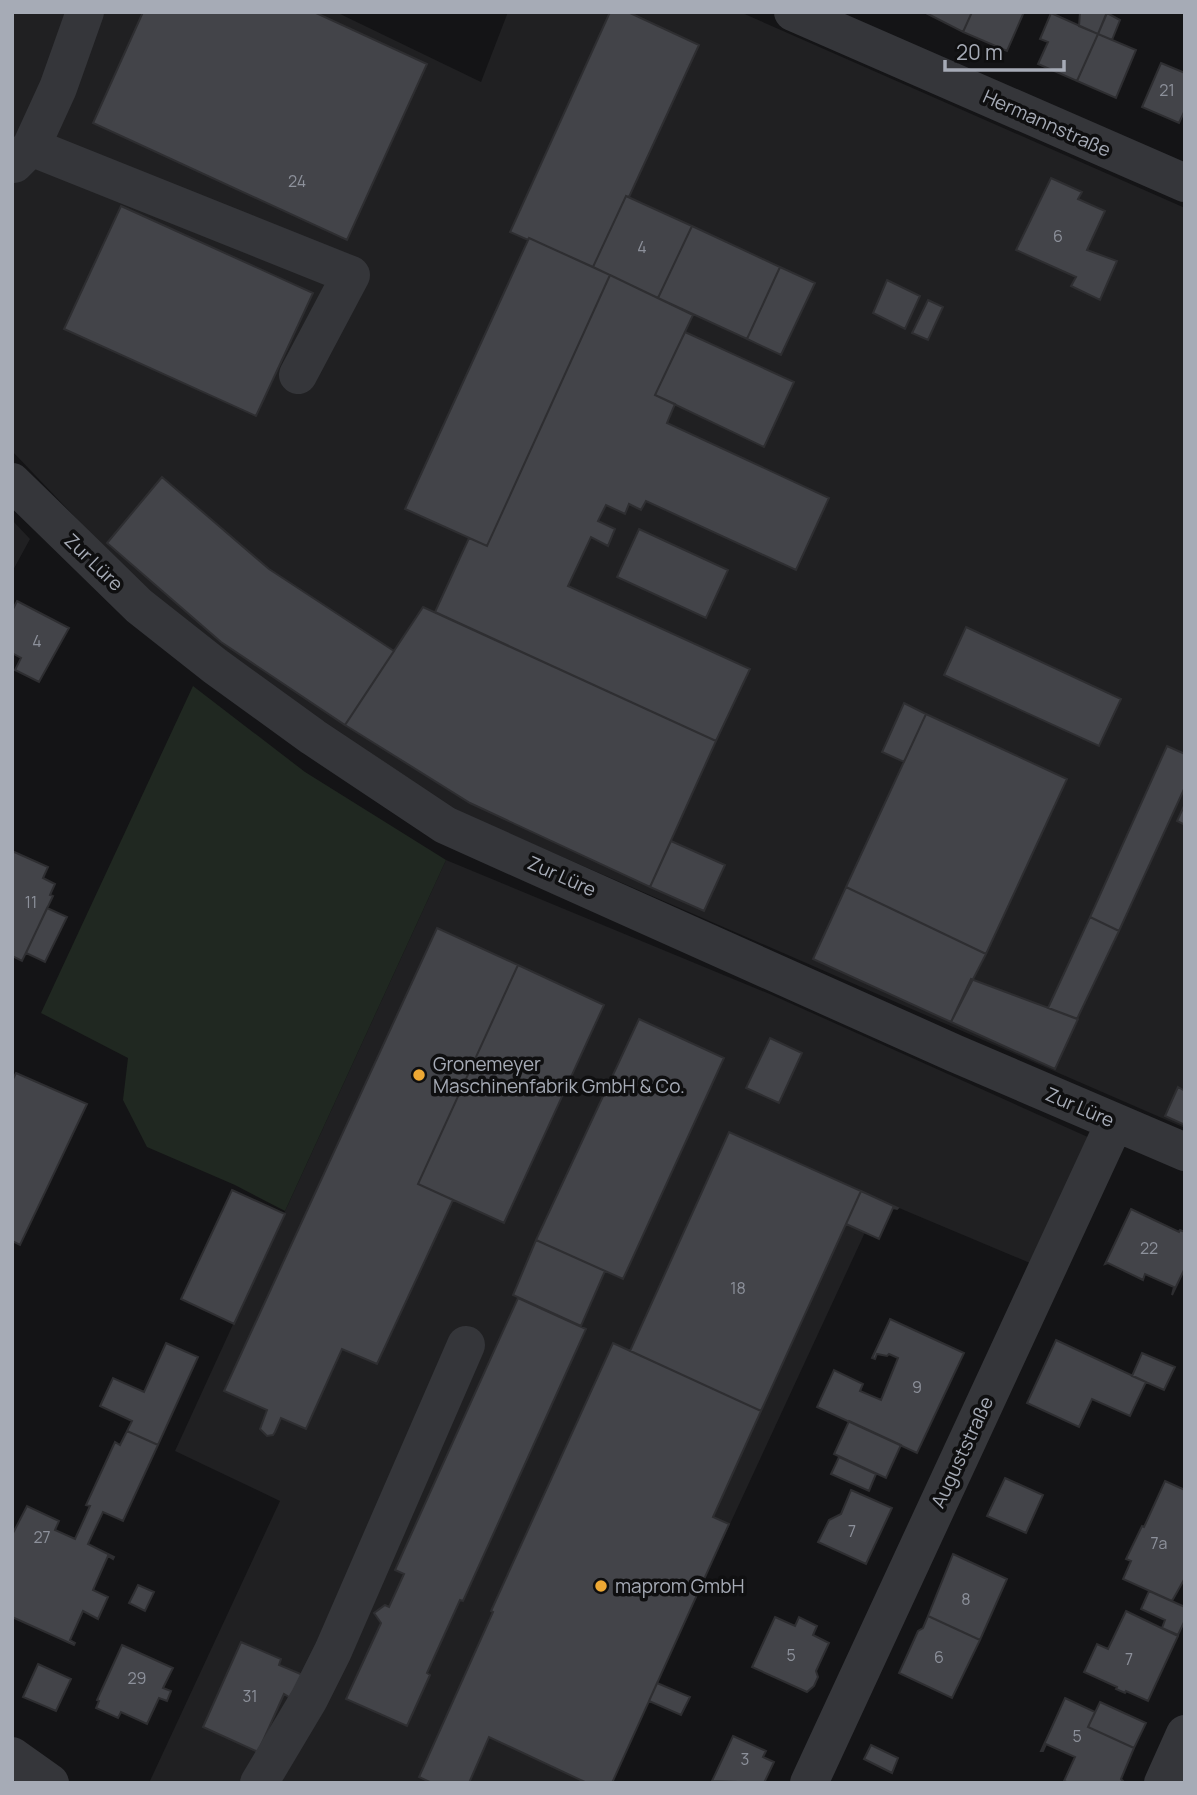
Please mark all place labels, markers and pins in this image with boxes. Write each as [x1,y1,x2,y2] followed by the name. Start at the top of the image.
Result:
[433,1051,685,1099] place label: Gronemeyer Maschinenfabrik GmbH & Co.
[411,1067,427,1083] marker: Gronemeyer Maschinenfabrik GmbH & Co.
[615,1573,745,1599] place label: maprom GmbH
[593,1578,609,1594] marker: maprom GmbH

